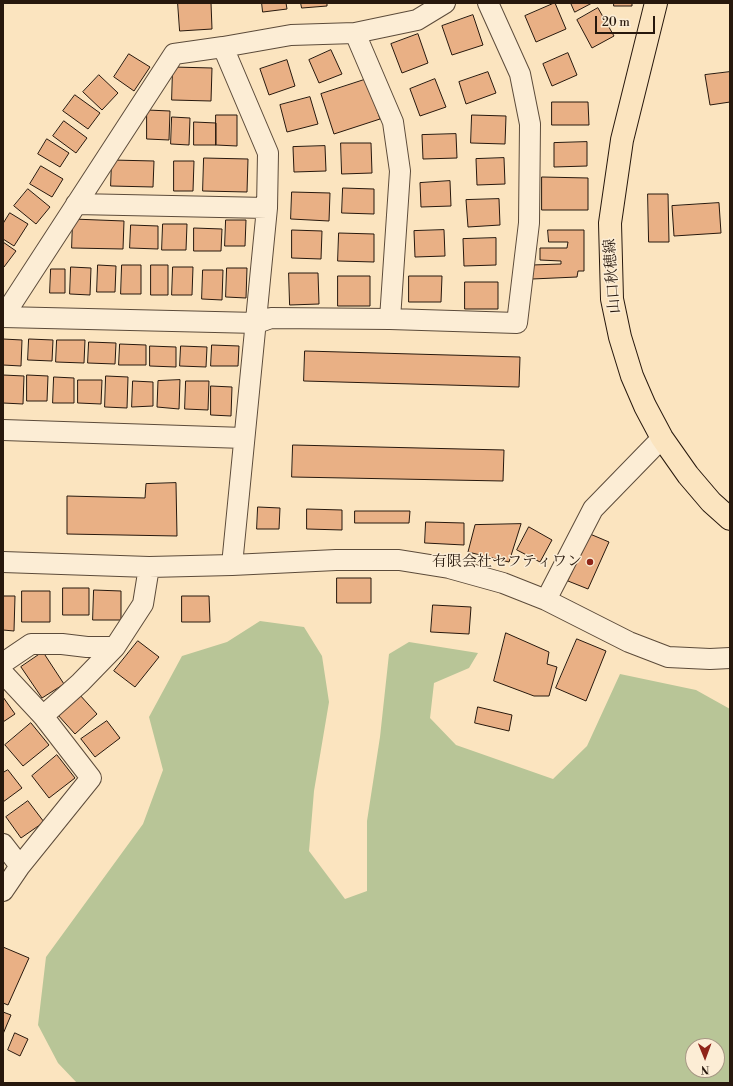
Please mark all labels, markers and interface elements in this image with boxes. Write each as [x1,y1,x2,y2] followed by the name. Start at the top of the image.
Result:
[597,8,657,34] scale bar
[602,15,630,30] text: 20 m
[601,238,625,314] street label: 山口秋穂線
[432,553,582,571] place label: 有限会社セフティワン
[585,557,595,567] marker: 有限会社セフティワン
[685,1038,725,1078] north arrow
[701,1062,710,1076] text: N

